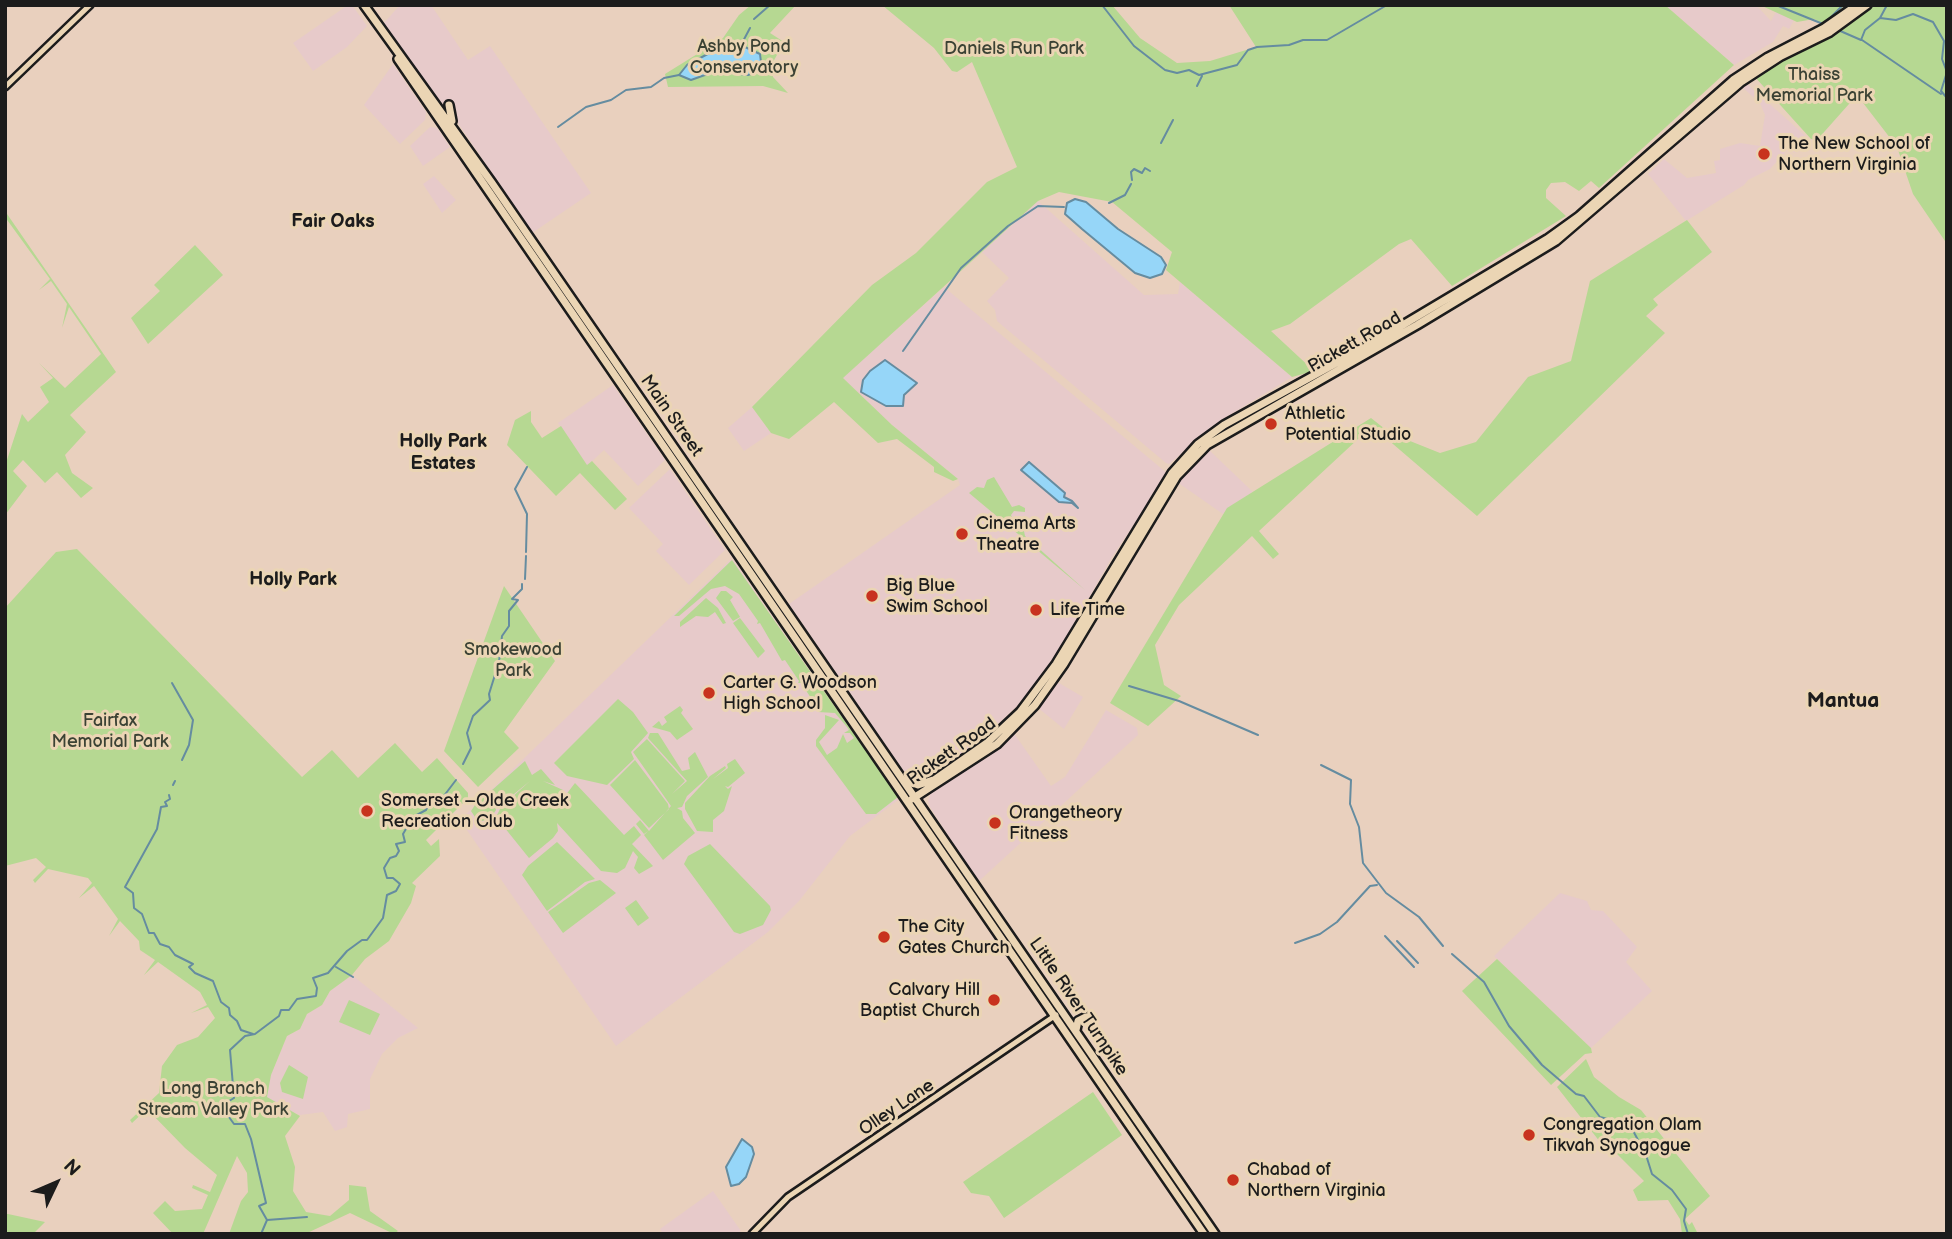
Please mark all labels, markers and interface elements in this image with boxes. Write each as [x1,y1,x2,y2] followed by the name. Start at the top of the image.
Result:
[690,36,798,78] park label: Ashby Pond Conservatory
[944,38,1084,60] park label: Daniels Run Park
[1755,64,1873,106] park label: Thaiss Memorial Park
[1778,133,1930,176] place label: The New School of Northern Virginia
[1756,146,1772,162] marker: The New School of Northern Virginia
[291,211,375,233] district label: Fair Oaks
[1305,308,1405,378] street label: Pickett Road
[635,371,707,461] street label: Main Street
[1285,403,1411,446] place label: Athletic Potential Studio
[1263,416,1279,432] marker: Athletic Potential Studio
[399,431,487,475] district label: Holly Park Estates
[976,513,1076,556] place label: Cinema Arts Theatre
[954,526,970,542] marker: Cinema Arts Theatre
[249,569,337,591] district label: Holly Park
[886,575,988,618] place label: Big Blue Swim School
[864,588,880,604] marker: Big Blue Swim School
[1050,599,1125,621] place label: Life Time
[1028,602,1044,618] marker: Life Time
[464,639,562,682] park label: Smokewood Park
[723,672,877,714] place label: Carter G. Woodson High School
[701,685,717,701] marker: Carter G. Woodson High School
[1807,689,1879,715] district label: Mantua
[51,710,169,752] park label: Fairfax Memorial Park
[903,713,1001,791] street label: Pickett Road
[381,790,569,832] place label: Somerset –Olde Creek Recreation Club
[1009,802,1122,844] place label: Orangetheory Fitness
[359,803,375,819] marker: Somerset –Olde Creek Recreation Club
[987,815,1003,831] marker: Orangetheory Fitness
[898,916,1009,958] place label: The City Gates Church
[876,929,892,945] marker: The City Gates Church
[1024,934,1132,1080] street label: Little River Turnpike
[860,979,980,1021] place label: Calvary Hill Baptist Church
[986,992,1002,1008] marker: Calvary Hill Baptist Church
[855,1075,939,1141] street label: Olley Lane
[138,1078,288,1120] park label: Long Branch Stream Valley Park
[1543,1114,1702,1156] place label: Congregation Olam Tikvah Synogogue
[1521,1127,1537,1143] marker: Congregation Olam Tikvah Synogogue
[21,1148,91,1218] north arrow
[58,1155,85,1181] text: N
[1247,1159,1386,1202] place label: Chabad of Northern Virginia
[1225,1172,1241,1188] marker: Chabad of Northern Virginia

